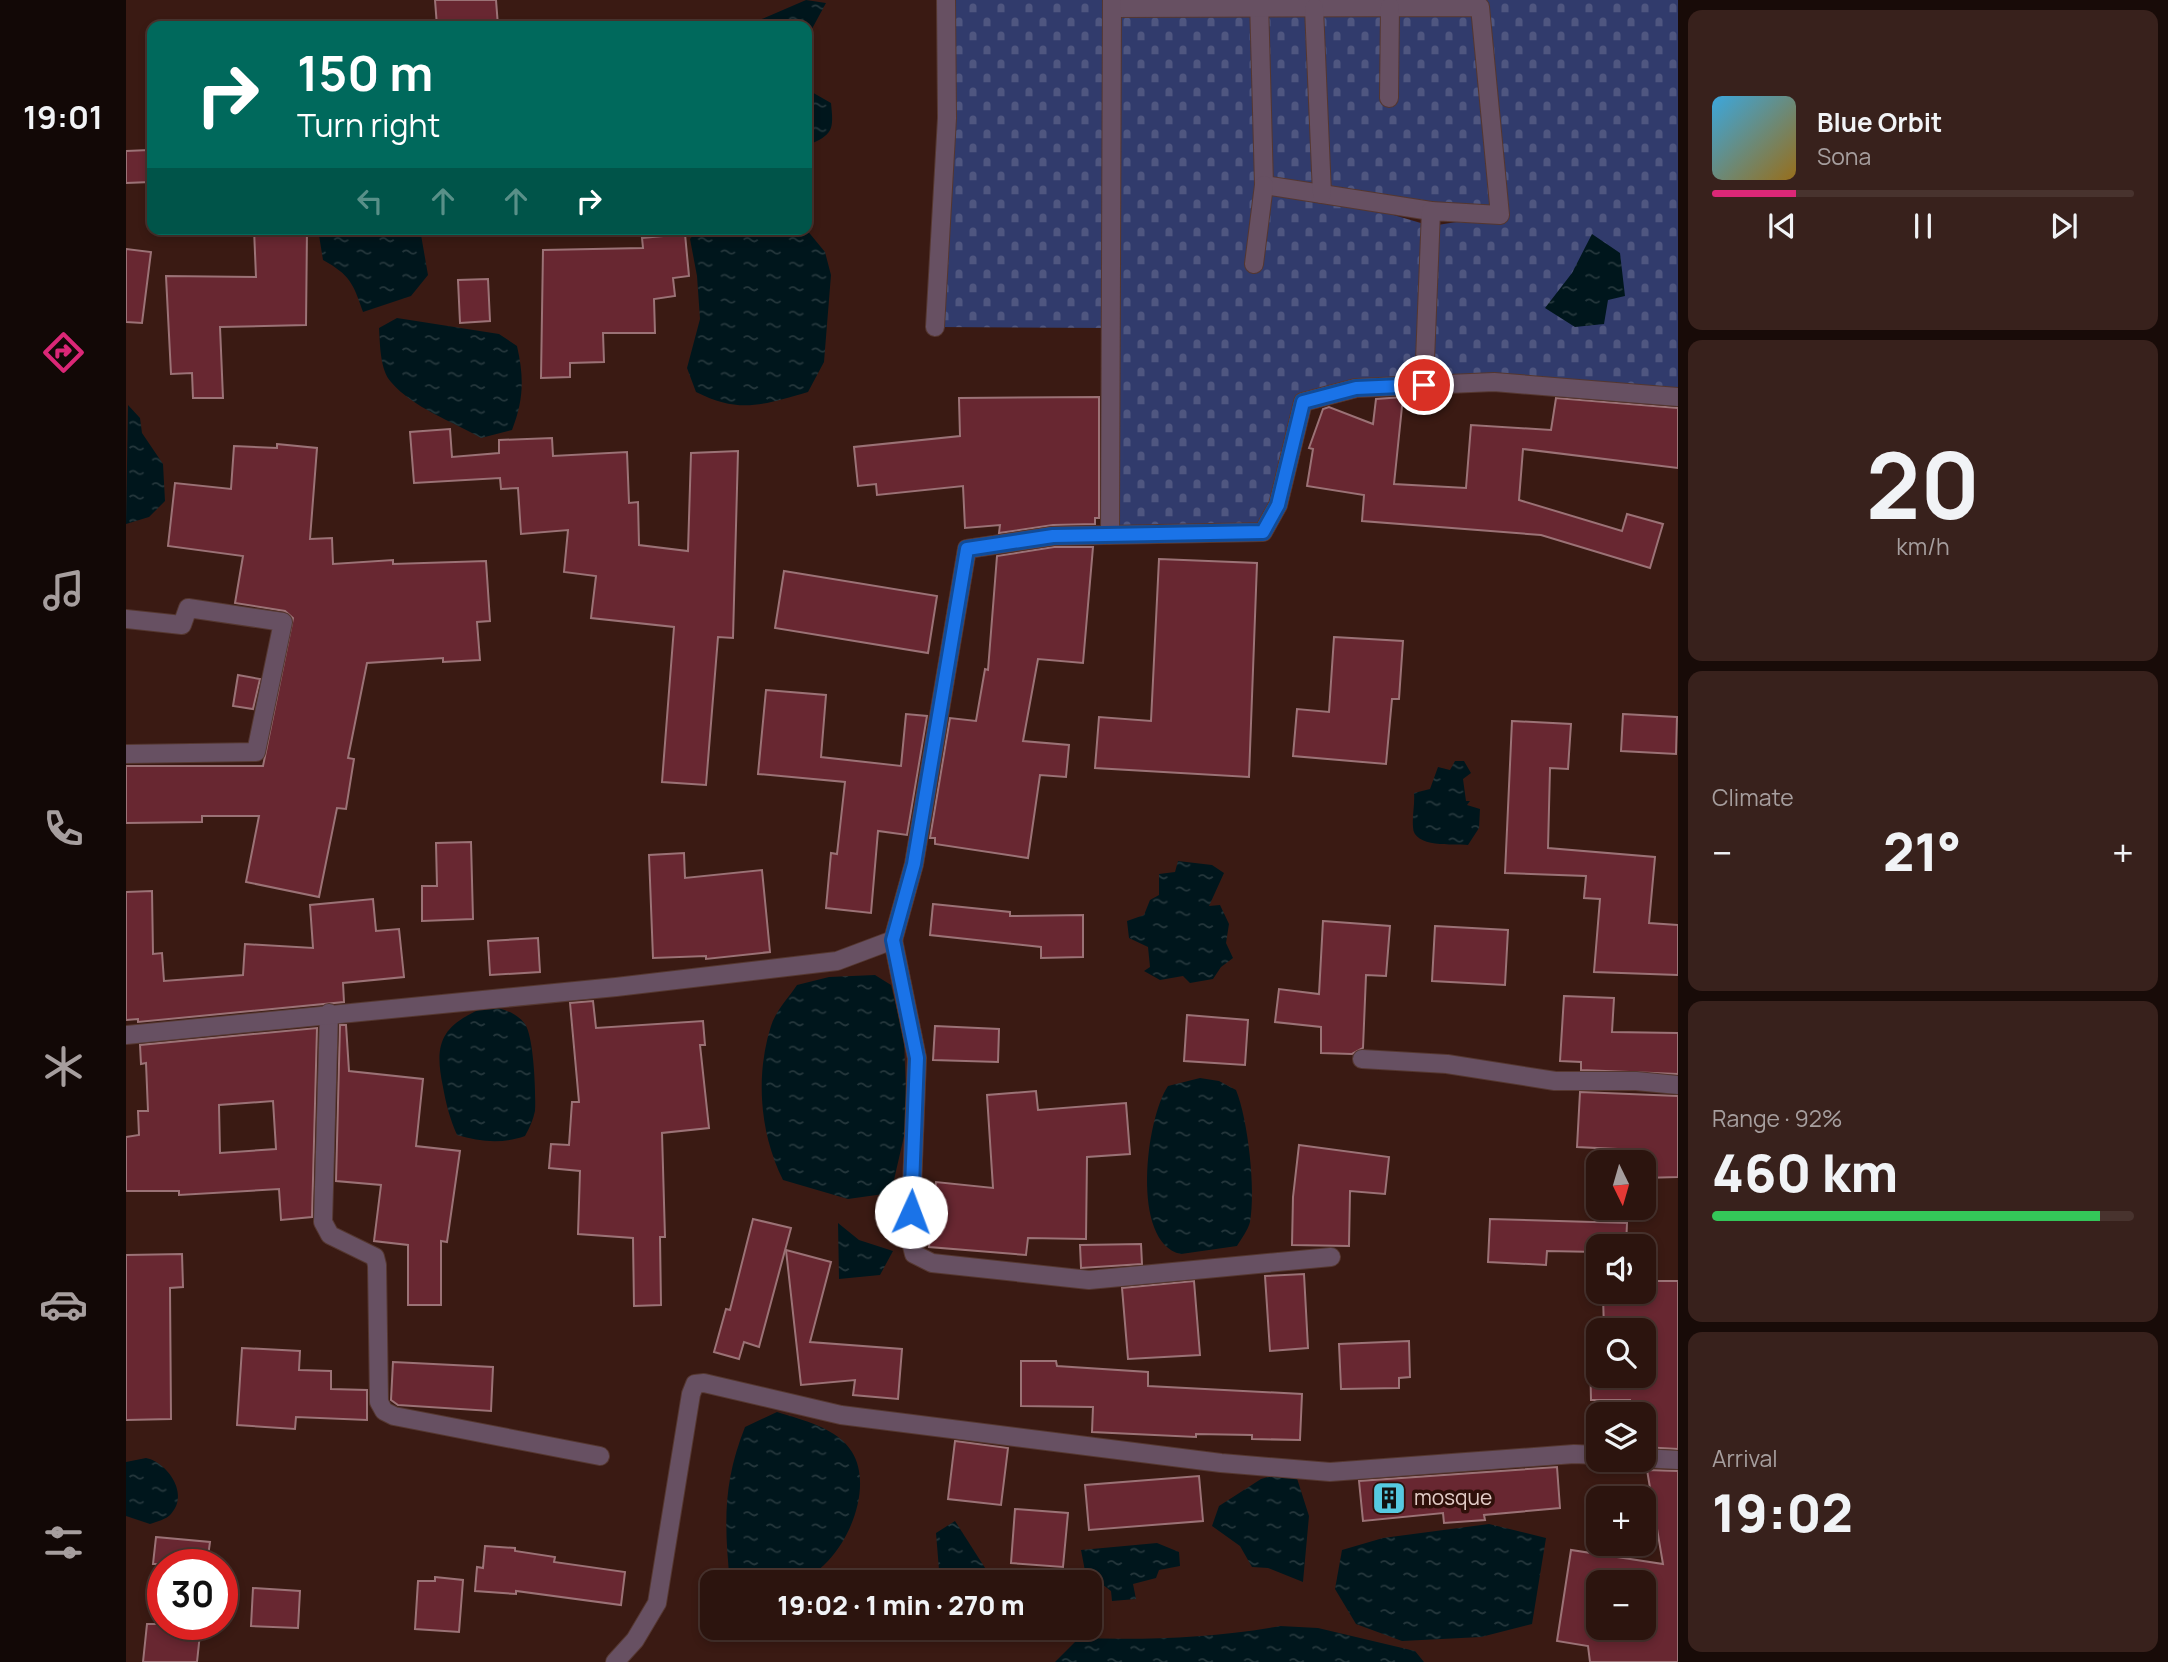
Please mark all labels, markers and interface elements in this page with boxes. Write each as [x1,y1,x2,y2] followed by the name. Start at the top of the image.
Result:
[297,39,433,106] text: 150 m
[182,49,273,140] icon: right
[23,95,103,139] text: 19:01
[297,103,440,147] text: Turn right
[1817,104,1942,140] text: Blue Orbit
[1817,140,1871,172] text: Sona
[351,182,389,220] icon: left
[424,182,462,220] icon: ahead
[497,182,535,220] icon: ahead
[570,182,608,220] icon: right
[1763,207,1801,245] icon: previous
[1904,207,1942,245] icon: pause
[2045,207,2083,245] icon: next
[39,328,88,377] icon: directions
[1394,355,1454,415] pin
[1405,366,1443,404] icon: arrive
[1866,422,1980,546] text: 20
[1896,530,1950,562] text: km/h
[39,566,88,615] icon: music
[1712,781,1794,813] text: Climate
[39,804,88,853] icon: phone
[1883,816,1962,887] text: 21°
[1712,826,1733,878] text: −
[2112,826,2134,878] text: +
[39,1042,88,1091] icon: climate
[1712,1102,1843,1134] text: Range · 92%
[1712,1137,1898,1208] text: 460 km
[1586,1150,1656,1220] north arrow
[1586,1150,1656,1640] map controls
[874,1175,948,1249] position arrow
[1586,1234,1656,1304] button: sound
[39,1280,88,1329] icon: car
[1586,1318,1656,1388] button: search
[1586,1402,1656,1472] button: layers
[1712,1442,1778,1474] text: Arrival
[1712,1477,1853,1548] text: 19:02
[1370,1479,1408,1517] building icon: mosque
[1414,1483,1492,1511] place label: mosque
[1586,1486,1656,1556] button: +
[39,1518,88,1567] icon: filters
[147,1549,238,1640] speed limit sign: 30
[1586,1570,1656,1640] button: −
[777,1587,1025,1623] text: 19:02 · 1 min · 270 m

